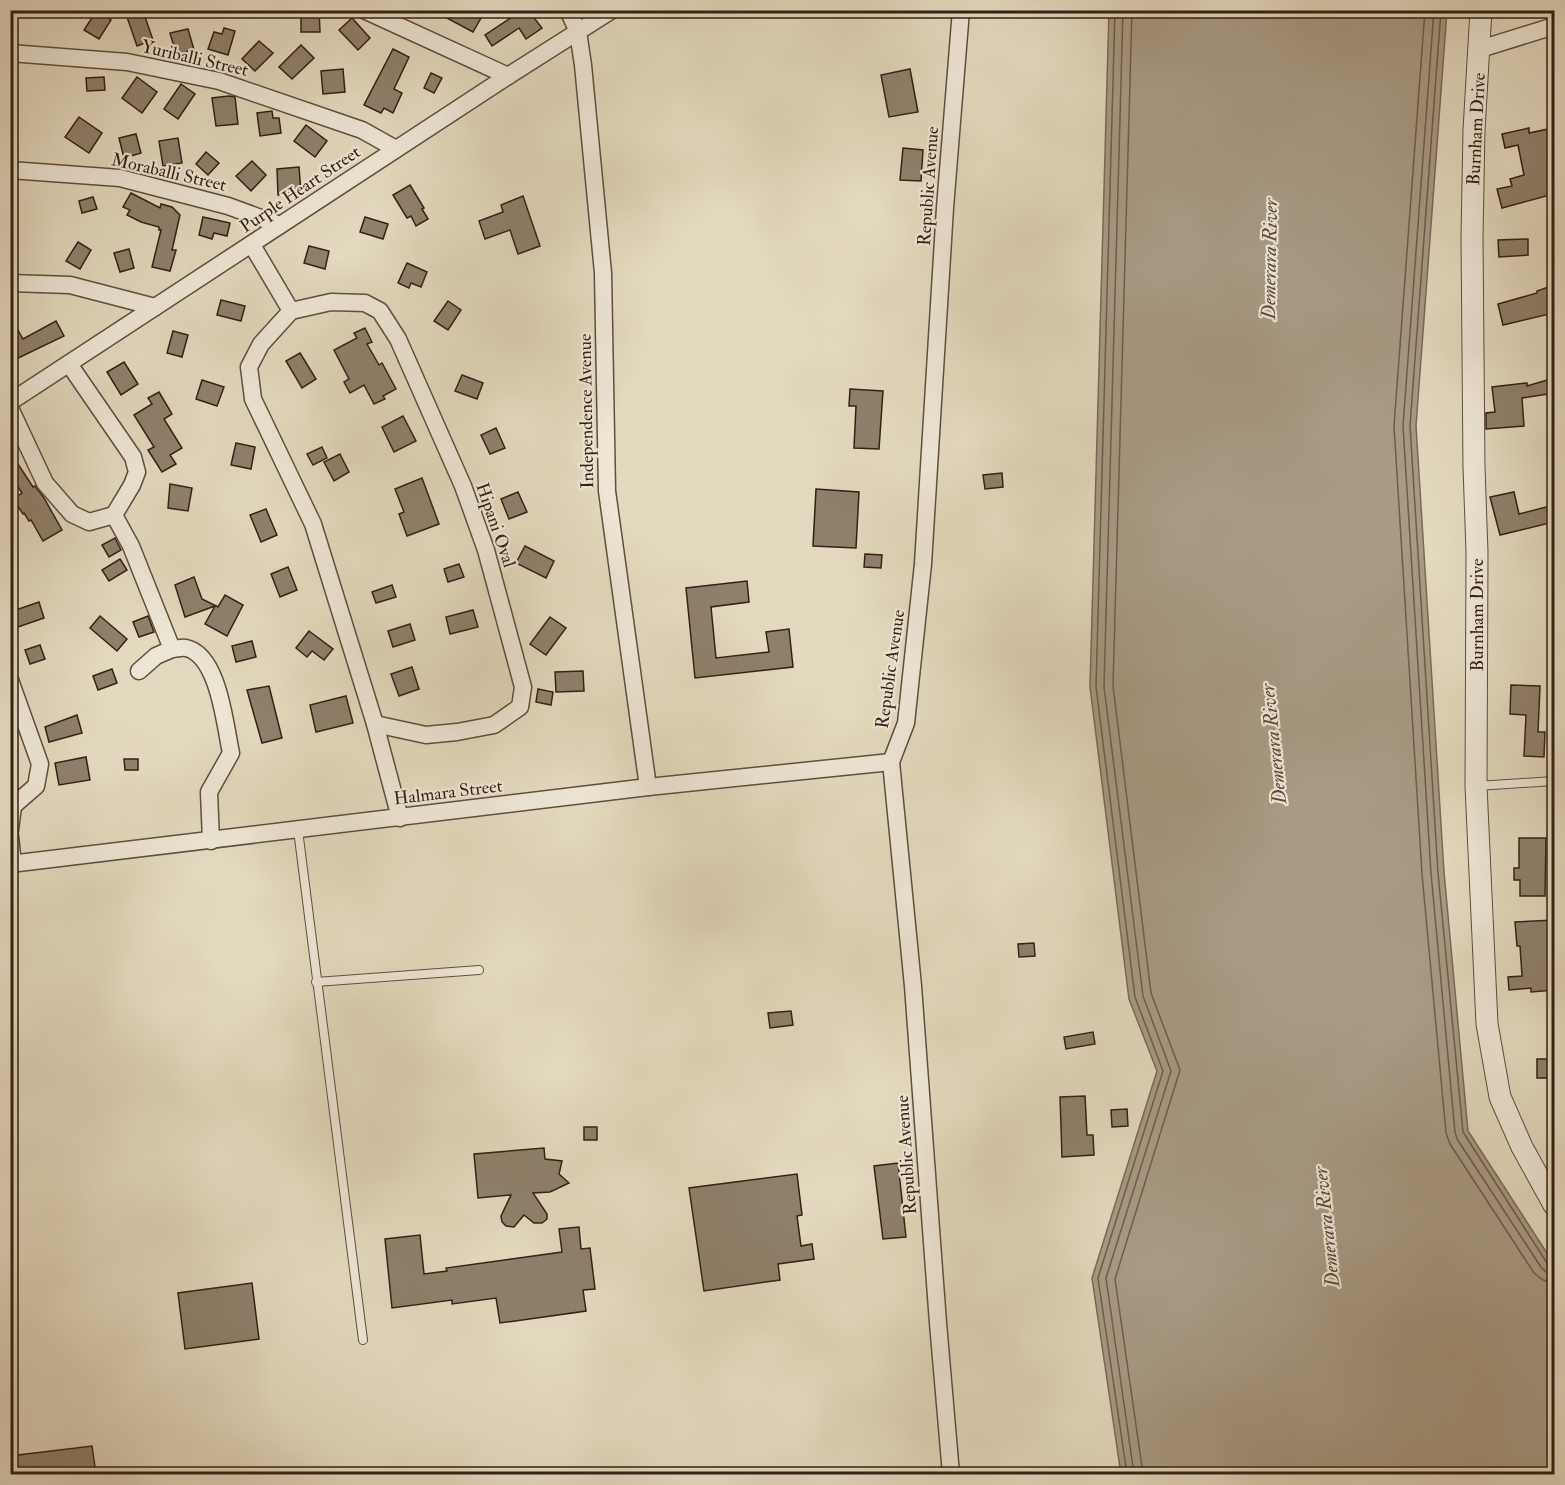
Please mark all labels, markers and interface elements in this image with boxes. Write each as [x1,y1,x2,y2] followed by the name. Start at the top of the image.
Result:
[139,35,251,82] street label: Yuriballi Street
[1462,72,1491,186] street label: Burnham Drive
[913,125,944,247] street label: Republic Avenue
[236,140,365,238] street label: Purple Heart Street
[109,148,229,197] street label: Moraballi Street
[1256,197,1283,321] water label: Demerara River
[574,333,599,489] street label: Independence Avenue
[470,480,521,571] street label: Hipani Oval
[1466,558,1489,671] street label: Burnham Drive
[871,608,910,730] street label: Republic Avenue
[1255,681,1292,806] water label: Demerara River
[392,774,504,811] street label: Halmara Street
[891,1094,922,1216] street label: Republic Avenue
[1308,1164,1345,1289] water label: Demerara River

